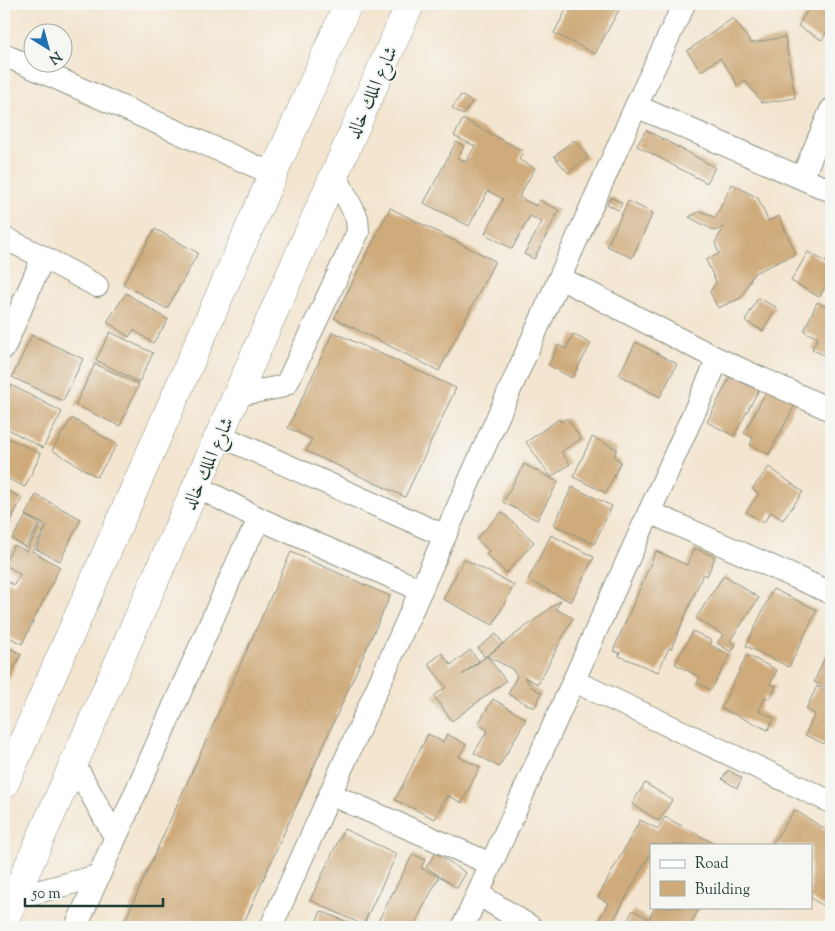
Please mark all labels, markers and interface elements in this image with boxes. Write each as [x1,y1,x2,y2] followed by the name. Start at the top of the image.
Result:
[22,22,72,72] north arrow
[341,42,406,144] street label: شارع الملك خالد
[44,45,65,68] text: N
[177,413,242,515] street label: شارع الملك خالد
[650,844,812,908] legend
[695,854,729,875] text: Road
[25,876,162,908] scale bar
[695,880,750,901] text: Building
[31,884,61,905] text: 50 m

